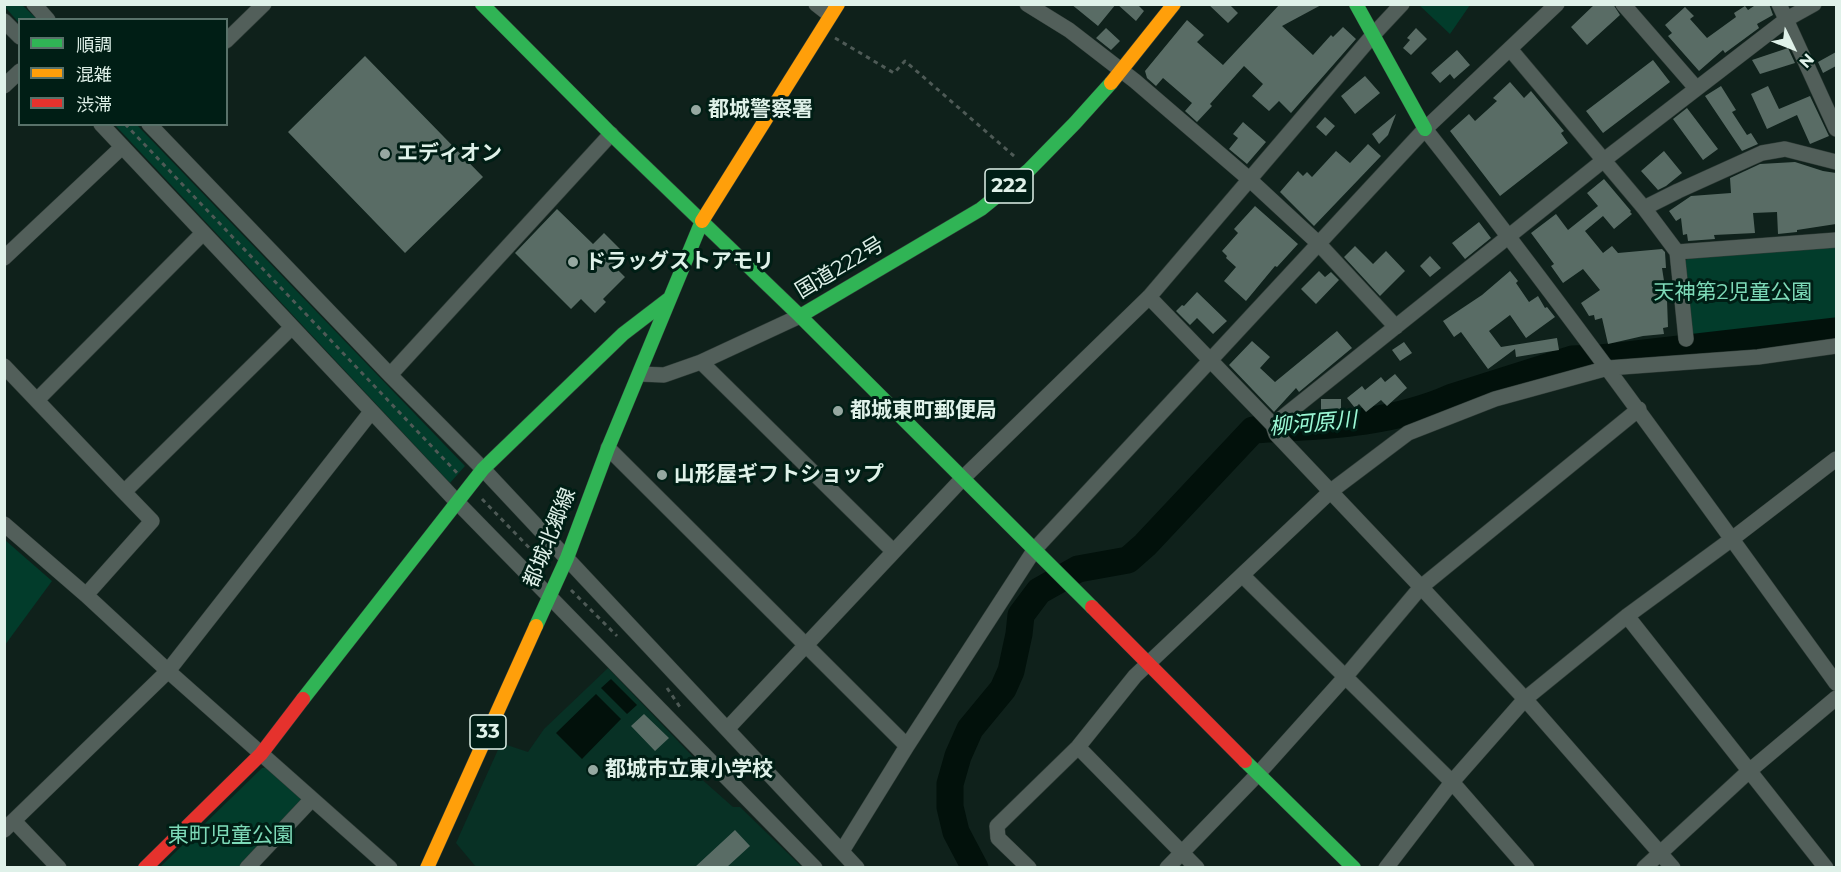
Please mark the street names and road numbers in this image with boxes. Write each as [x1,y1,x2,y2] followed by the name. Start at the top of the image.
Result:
[985,169,1033,203] road number: 222
[791,232,889,304] street label: 国道222号
[519,485,581,591] street label: 都城北郷線
[470,715,506,749] road number: 33

